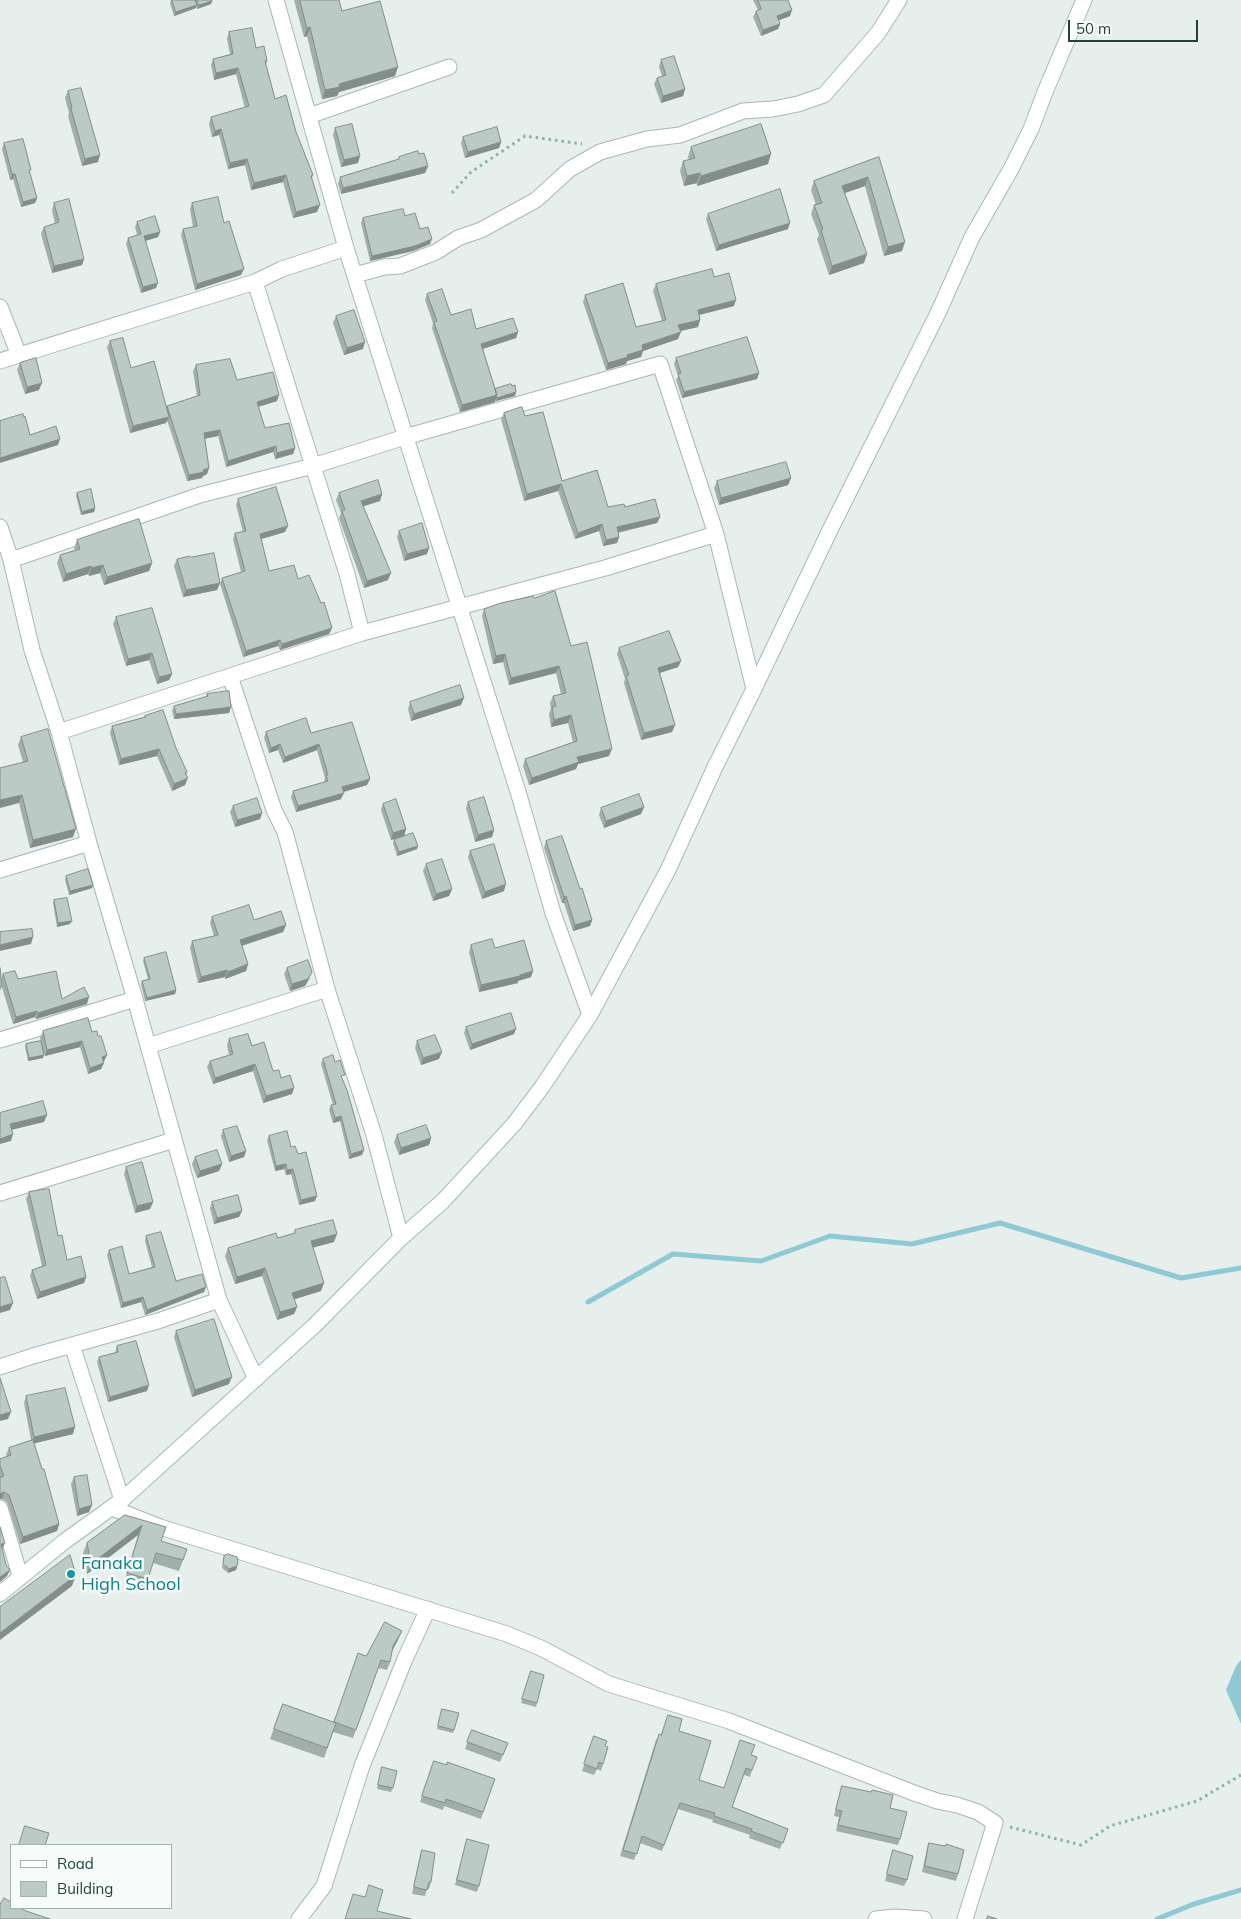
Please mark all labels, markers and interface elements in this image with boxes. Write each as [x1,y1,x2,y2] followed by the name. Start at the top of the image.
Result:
[1071,10,1201,42] scale bar
[1076,19,1111,38] text: 50 m
[81,1553,181,1596] place label: Fanaka High School
[65,1568,77,1580] marker: Fanaka High School
[10,1844,172,1909] legend
[57,1854,94,1873] text: Road
[57,1879,113,1898] text: Building

